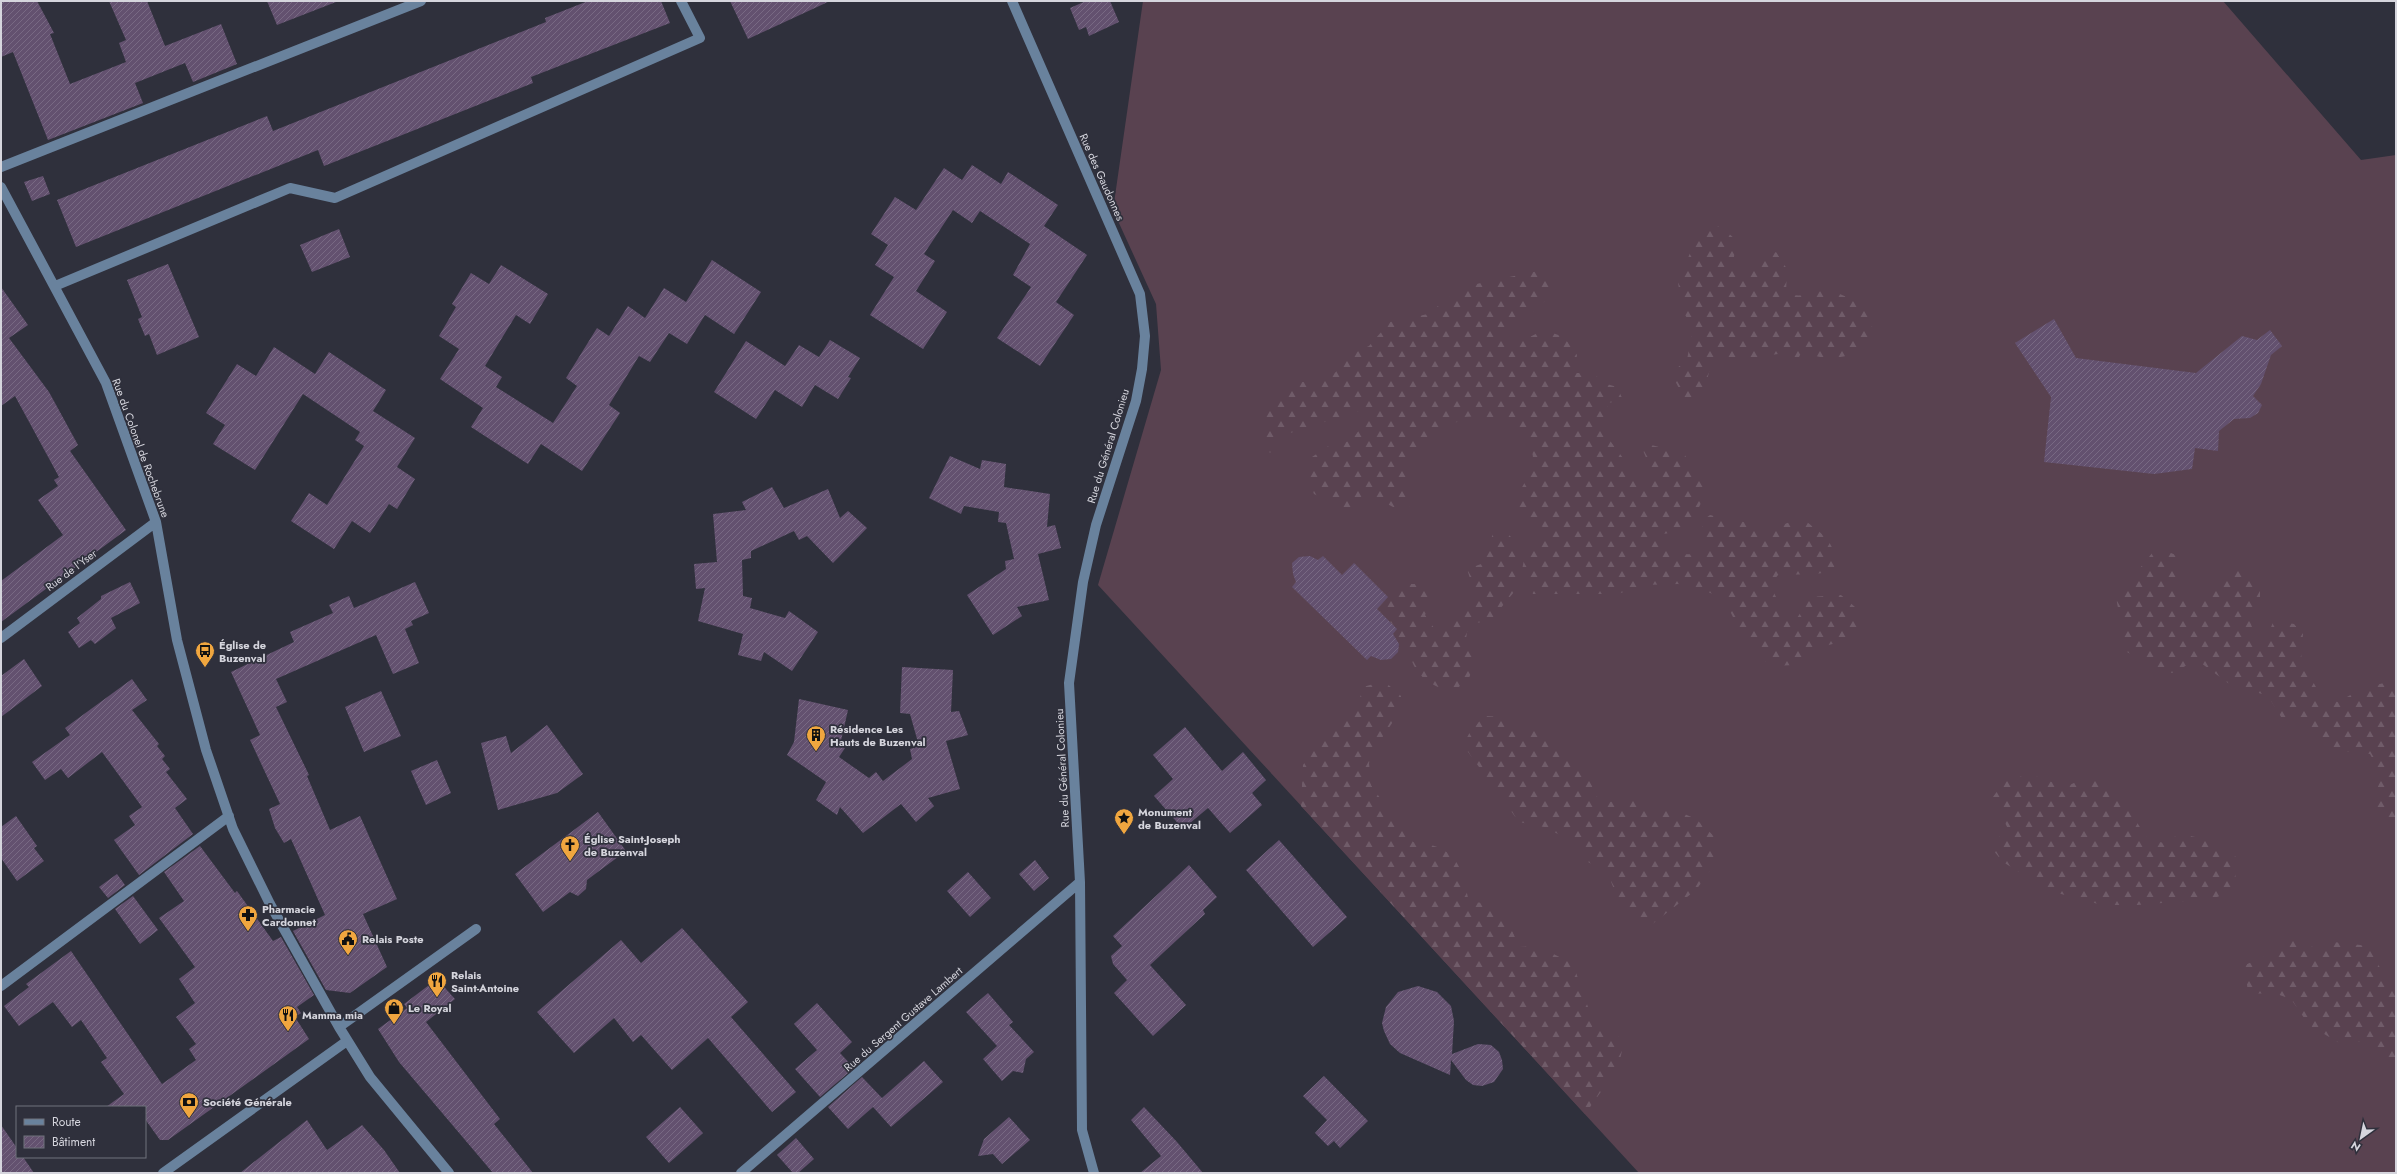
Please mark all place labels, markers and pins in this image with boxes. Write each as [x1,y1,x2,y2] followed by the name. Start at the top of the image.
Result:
[219,637,266,666] place label: Église de Buzenval
[194,640,216,668] bus stop icon: Église de Buzenval
[830,721,926,750] place label: Résidence Les Hauts de Buzenval
[805,724,827,752] building icon: Résidence Les Hauts de Buzenval
[1138,804,1201,833] place label: Monument de Buzenval
[1113,807,1135,835] place icon: Monument de Buzenval
[584,831,681,860] place label: Église Saint-Joseph de Buzenval
[559,834,581,862] church icon: Église Saint-Joseph de Buzenval
[262,901,316,930] place label: Pharmacie Cardonnet
[237,904,259,932] pharmacy icon: Pharmacie Cardonnet
[337,928,359,956] public building icon: Relais Poste
[362,931,424,947] place label: Relais Poste
[451,967,519,996] place label: Relais Saint-Antoine
[426,970,448,998] restaurant icon: Relais Saint-Antoine
[383,997,405,1025] shop icon: Le Royal
[408,1000,452,1016] place label: Le Royal
[277,1004,299,1032] restaurant icon: Mamma mia
[302,1007,363,1023] place label: Mamma mia
[178,1091,200,1119] bank icon: Société Générale
[203,1094,292,1110] place label: Société Générale

